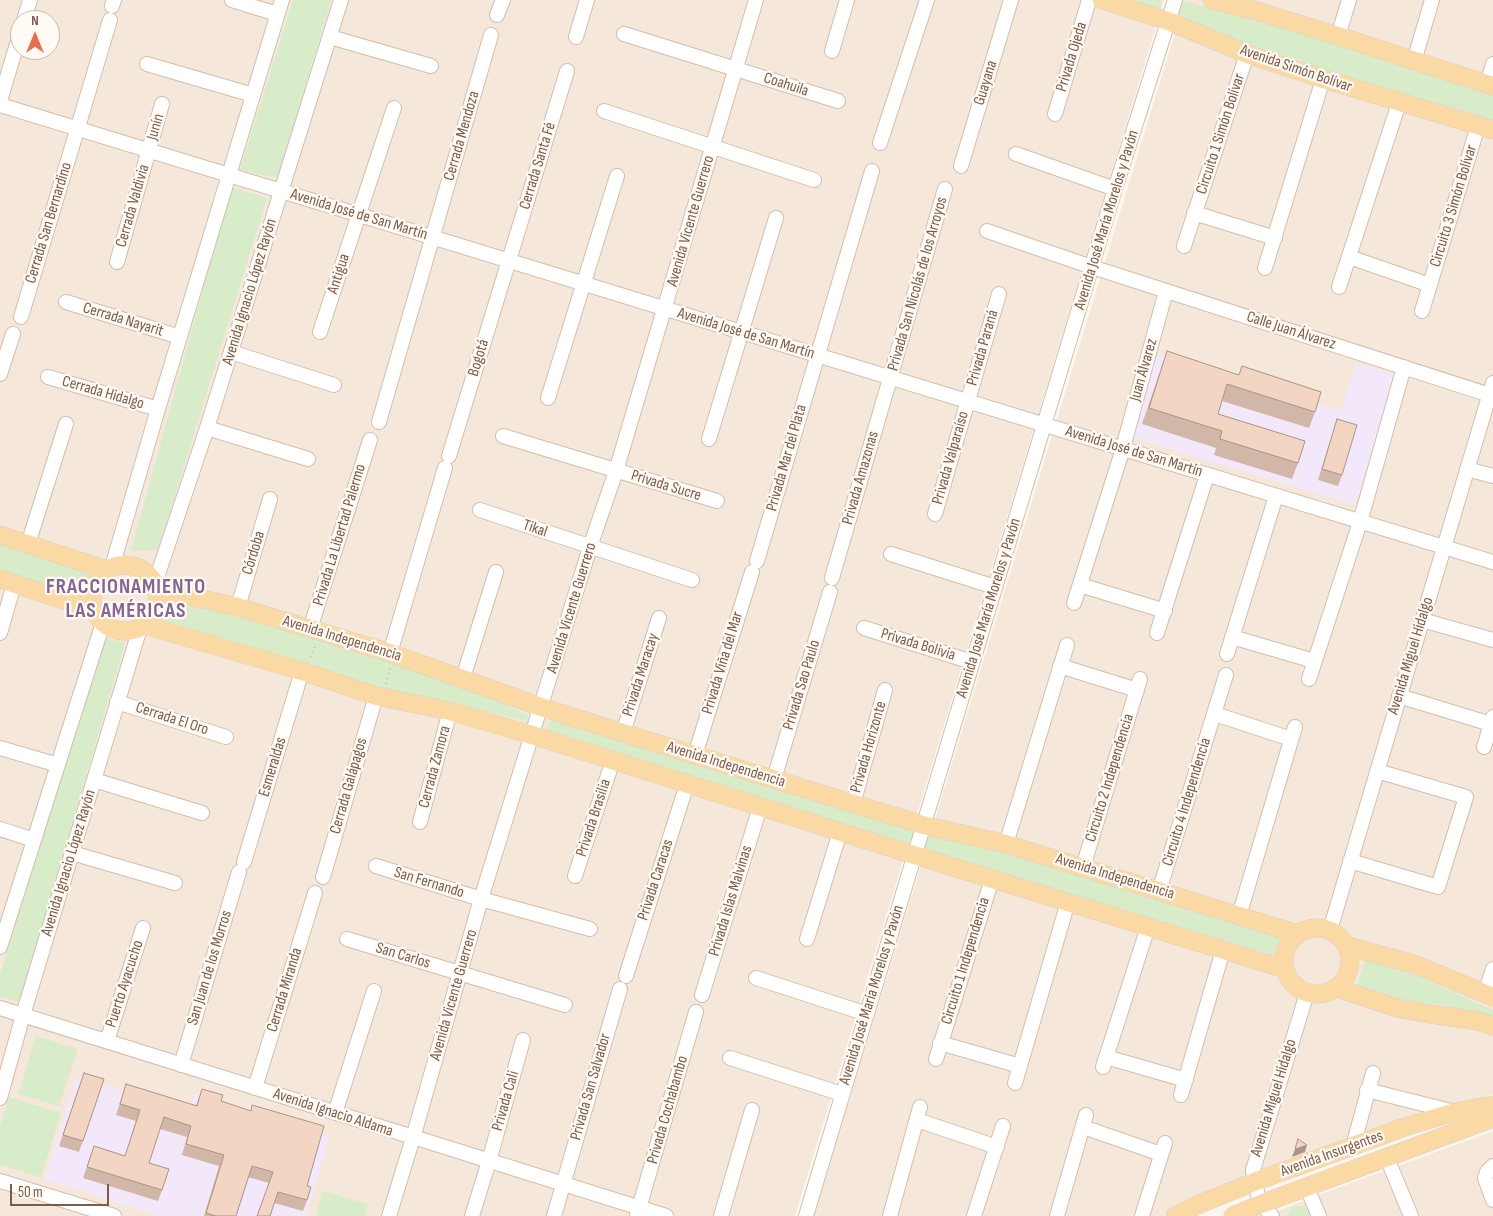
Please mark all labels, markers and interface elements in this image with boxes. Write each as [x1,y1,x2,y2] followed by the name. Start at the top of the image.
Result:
[10,10,60,60] north arrow
[31,12,39,29] text: N
[1052,20,1092,94] street label: Privada Ojeda
[1238,41,1354,97] street label: Avenida Simón Bolívar
[970,58,1002,108] street label: Guayana
[761,69,811,101] street label: Coahuila
[1192,71,1250,197] street label: Circuito 1 Simón Bolívar
[440,89,484,183] street label: Cerrada Mendoza
[143,112,169,142] street label: Junín
[516,120,560,212] street label: Cerrada Santa Fé
[1071,128,1143,312] street label: Avenida José María Morelos y Pavón
[1426,143,1482,269] street label: Circuito 3 Simón Bolívar
[663,153,719,289] street label: Avenida Vicente Guerrero
[21,160,77,286] street label: Cerrada San Bernardino
[112,162,154,250] street label: Cerrada Valdivia
[288,185,430,245] street label: Avenida José de San Martín
[884,195,952,373] street label: Privada San Nicolás de los Arroyos
[219,216,281,368] street label: Avenida Ignacio López Rayón
[324,251,354,297] street label: Antigua
[80,299,166,341] street label: Cerrada Nayarit
[675,304,817,364] street label: Avenida José de San Martín
[963,308,1003,388] street label: Privada Paraná
[1244,308,1338,354] street label: Calle Juan Álvarez
[464,337,494,379] street label: Bogotá
[1126,337,1162,403] street label: Juan Álvarez
[60,372,146,414] street label: Cerrada Hidalgo
[763,402,811,514] street label: Privada Mar del Plata
[929,409,973,507] street label: Privada Valparaíso
[1063,422,1205,482] street label: Avenida José de San Martín
[838,429,884,527] street label: Privada Amazonas
[309,462,371,608] street label: Privada La Libertad Palermo
[629,466,703,506] street label: Privada Sucre
[520,516,550,542] street label: Tikal
[953,516,1025,700] street label: Avenida José María Morelos y Pavón
[238,529,270,577] street label: Córdoba
[543,540,601,676] street label: Avenida Vicente Guerrero
[44,575,208,625] district label: FRACCIONAMIENTO LAS AMÉRICAS
[1384,595,1438,717] street label: Avenida Miguel Hidalgo
[698,609,748,717] street label: Privada Viña del Mar
[280,612,404,666] street label: Avenida Independencia
[878,625,958,665] street label: Privada Bolivia
[619,631,663,719] street label: Privada Maracay
[779,638,825,732] street label: Privada Sao Paulo
[133,698,211,740] street label: Cerrada El Oro
[847,699,891,795] street label: Privada Horizonte
[1081,712,1139,844] street label: Circuito 2 Independencia
[415,724,455,810] street label: Cerrada Zamora
[255,735,291,799] street label: Esmeraldas
[326,736,372,836] street label: Cerrada Galápagos
[1158,736,1216,868] street label: Circuito 4 Independencia
[664,738,788,792] street label: Avenida Independencia
[572,777,616,859] street label: Privada Brasilia
[38,787,100,939] street label: Avenida Ignacio López Rayón
[634,837,678,923] street label: Privada Caracas
[705,843,757,959] street label: Privada Islas Malvinas
[1053,850,1177,904] street label: Avenida Independencia
[392,863,466,903] street label: San Fernando
[938,895,994,1027] street label: Circuito 1 Independencia
[836,903,908,1087] street label: Avenida José María Morelos y Pavón
[183,908,237,1028] street label: San Juan de los Morros
[426,927,482,1063] street label: Avenida Vicente Guerrero
[102,938,148,1030] street label: Puerto Ayacucho
[373,939,433,973] street label: San Carlos
[263,946,307,1034] street label: Cerrada Miranda
[567,1031,615,1143] street label: Privada San Salvador
[1247,1037,1301,1159] street label: Avenida Miguel Hidalgo
[643,1054,693,1166] street label: Privada Cochabambo
[488,1069,524,1133] street label: Privada Cali
[271,1085,395,1141] street label: Avenida Ignacio Aldama
[1278,1127,1386,1181] street label: Avenida Insurgentes
[12,1174,111,1206] scale bar
[18,1183,43,1202] text: 50 m

